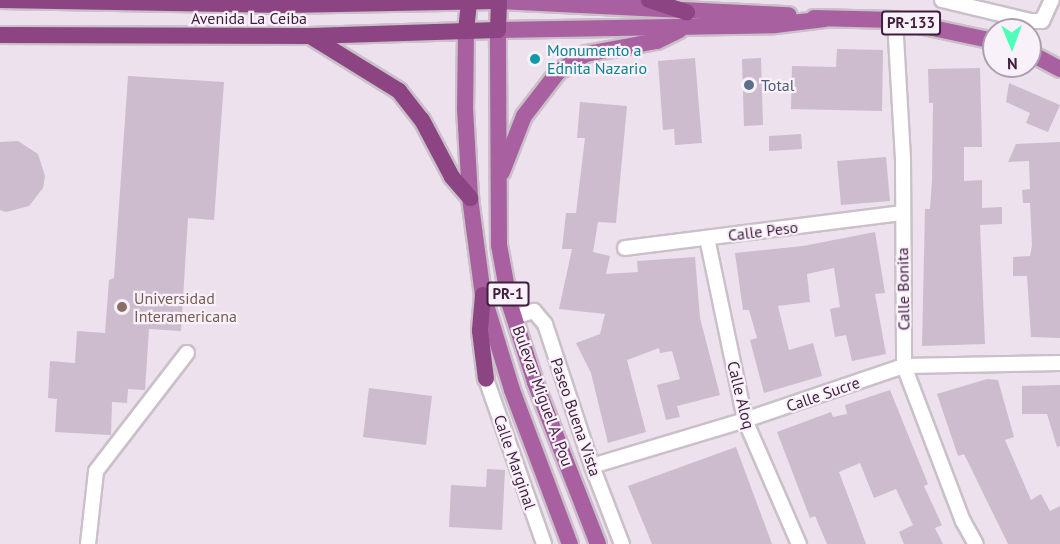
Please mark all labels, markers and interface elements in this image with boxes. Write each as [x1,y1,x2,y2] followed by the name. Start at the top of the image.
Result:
[191,8,307,28] street label: Avenida La Ceiba
[881,11,941,35] road number: PR-133
[982,18,1042,78] north arrow
[547,40,647,78] place label: Monumento a Ednita Nazario
[528,52,542,66] marker: Monumento a Ednita Nazario
[1007,54,1018,74] text: N
[761,75,794,95] place label: Total
[742,78,756,92] marker: Total
[727,217,799,245] street label: Calle Peso
[893,247,913,331] street label: Calle Bonita
[486,282,530,306] road number: PR-1
[134,288,237,326] place label: Universidad Interamericana
[115,300,129,314] marker: Universidad Interamericana
[508,322,578,470] street label: Bulevar Miguel A. Pou
[547,355,605,479] street label: Paseo Buena Vista
[723,359,759,431] street label: Calle Aloq
[784,372,862,416] street label: Calle Sucre
[490,412,540,512] street label: Calle Marginal

